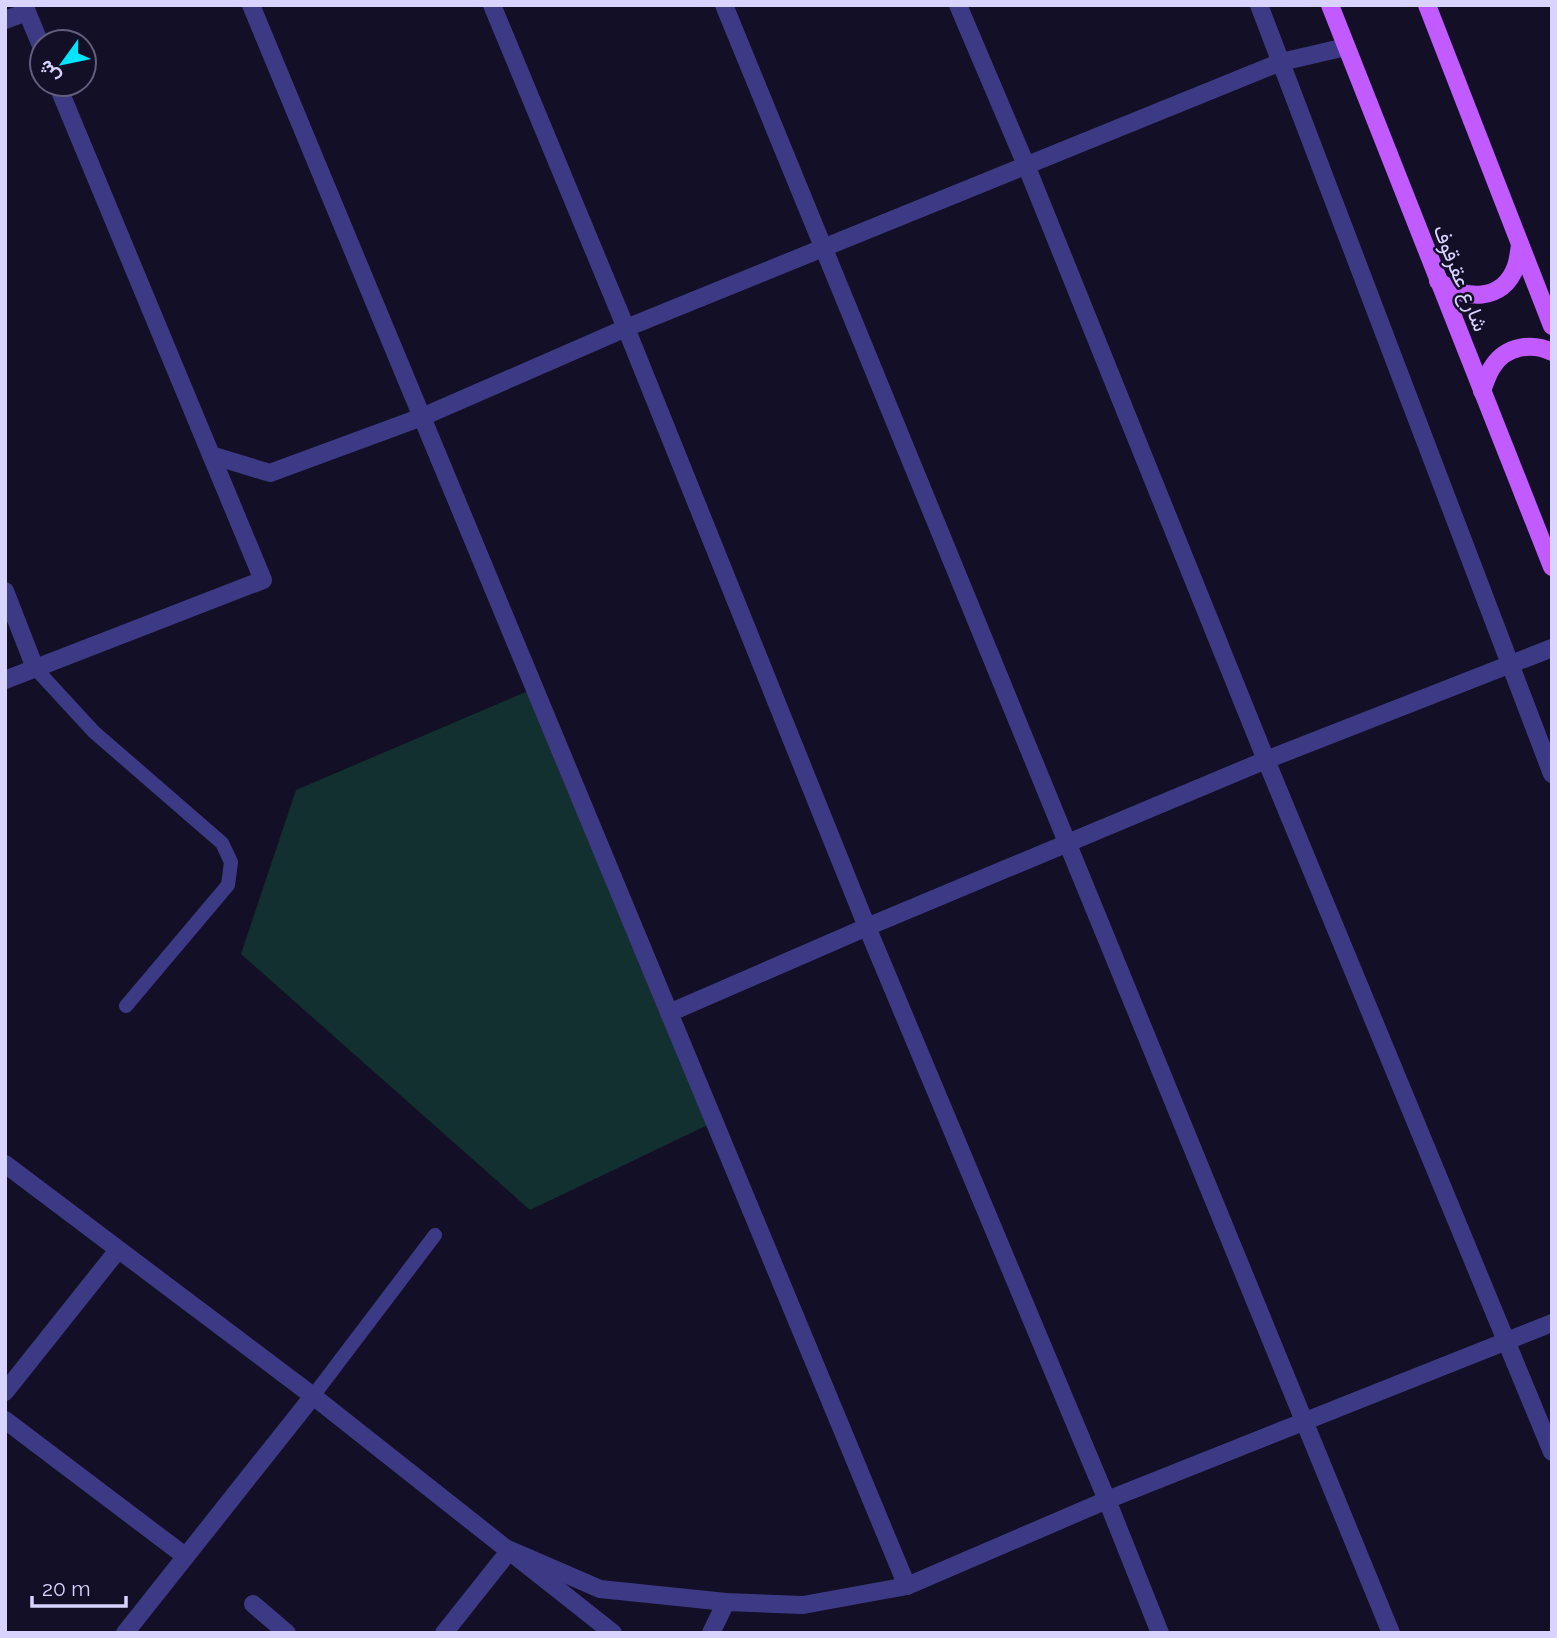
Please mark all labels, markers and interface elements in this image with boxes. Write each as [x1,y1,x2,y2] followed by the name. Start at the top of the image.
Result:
[28,28,98,98] north arrow
[33,56,65,88] text: ش
[1426,221,1494,336] street label: شارع عقرقوف
[32,1564,126,1608] scale bar
[42,1576,90,1601] text: 20 m

